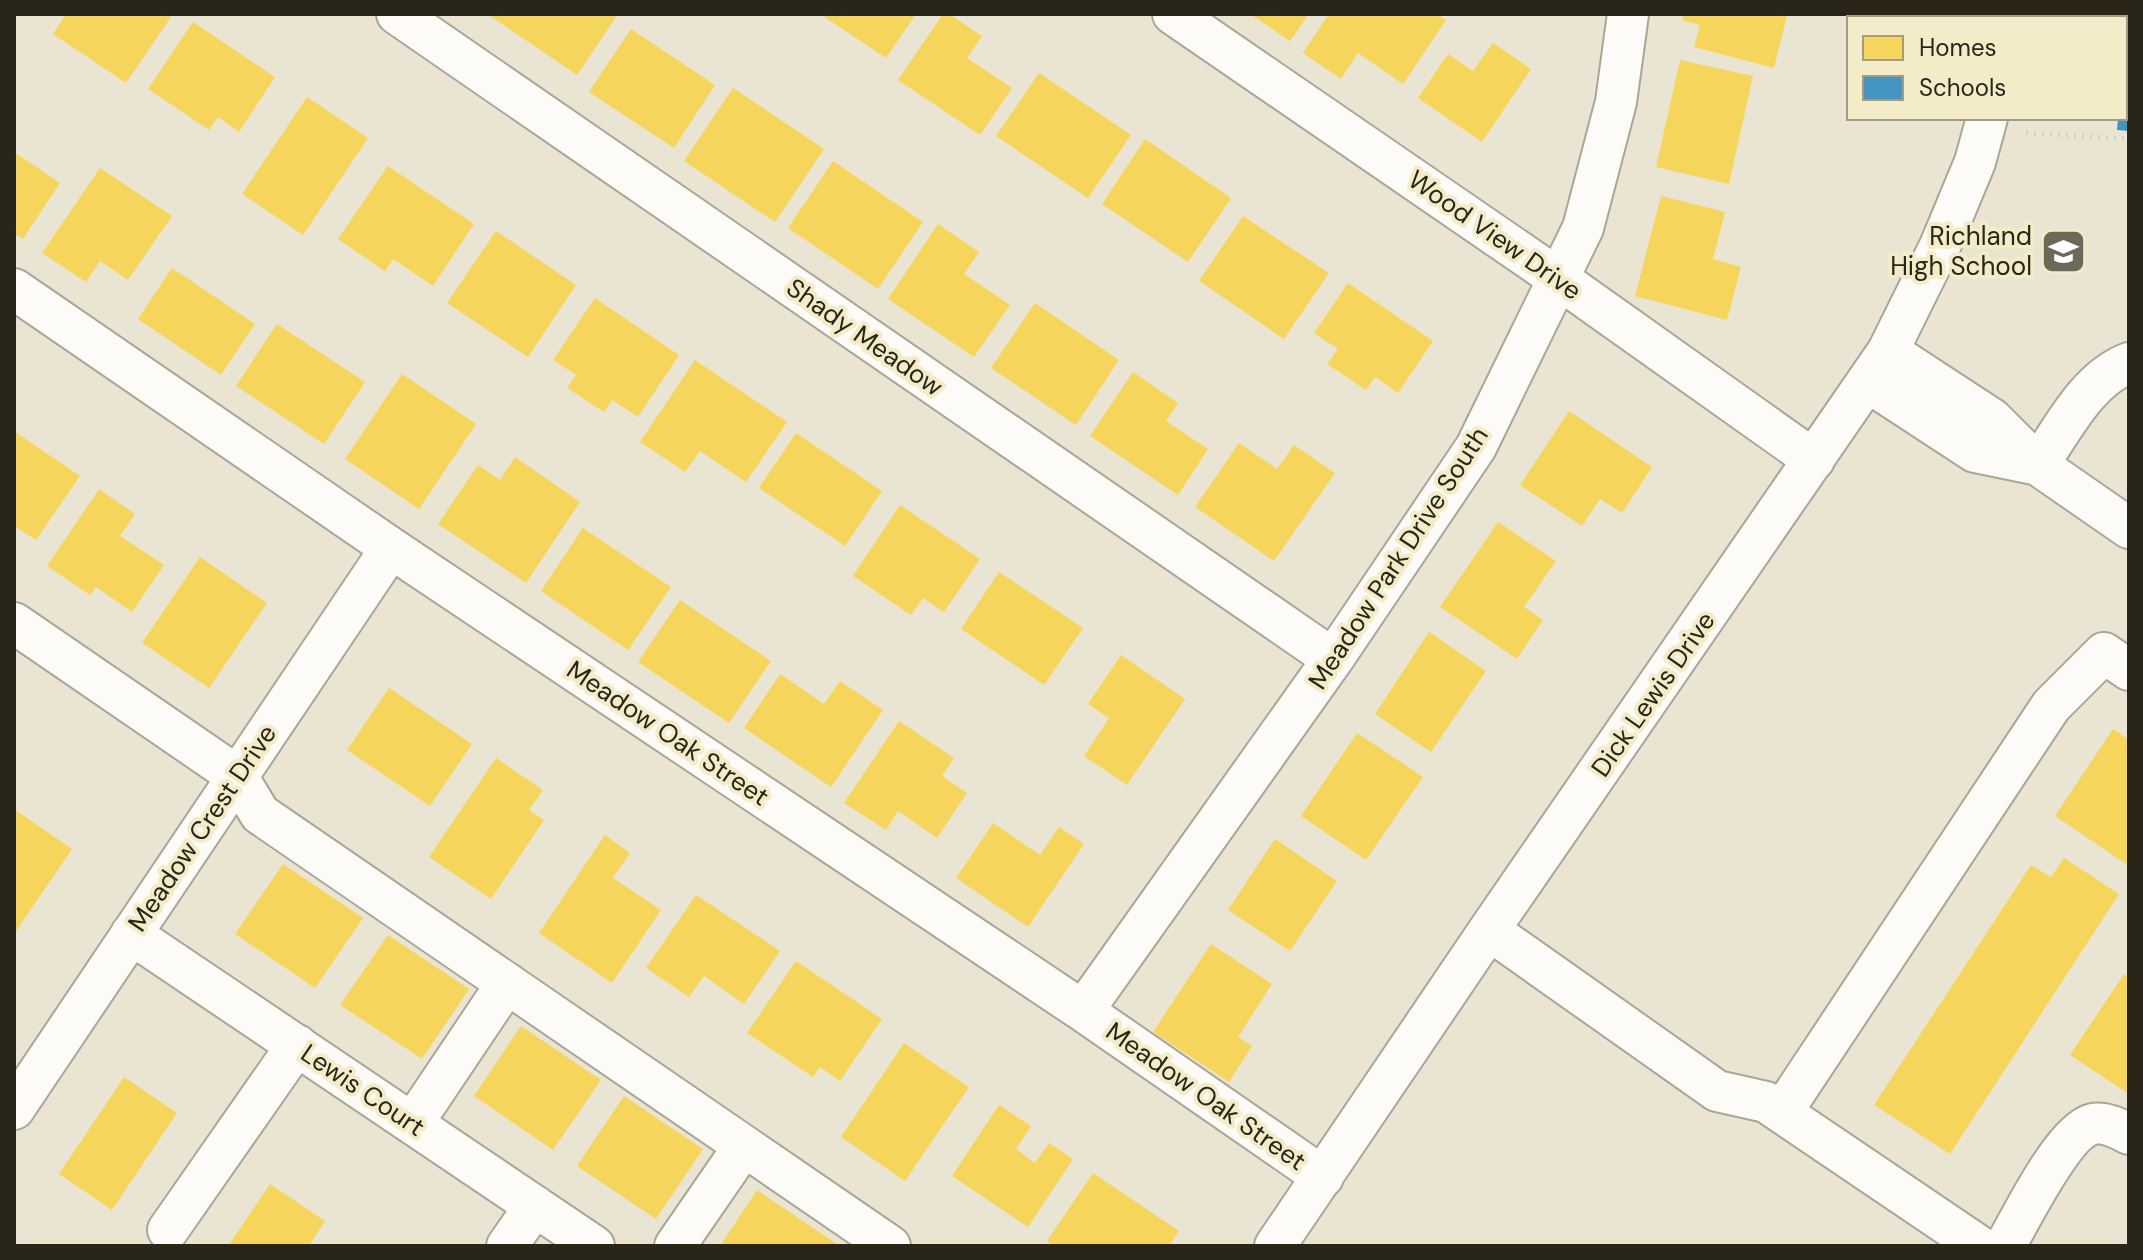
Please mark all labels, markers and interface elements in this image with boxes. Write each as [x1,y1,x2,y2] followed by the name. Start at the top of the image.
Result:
[1847,16,2127,120] legend
[1919,32,1997,63] text: Homes
[1919,72,2006,103] text: Schools
[1402,163,1588,307] street label: Wood View Drive
[1890,219,2032,283] place label: Richland High School
[2039,227,2087,275] school or university icon: Richland High School
[780,270,950,404] street label: Shady Meadow
[1300,420,1496,696] street label: Meadow Park Drive South
[1583,605,1723,783] street label: Dick Lewis Drive
[560,653,776,813] street label: Meadow Oak Street
[120,718,284,938] street label: Meadow Crest Drive
[1099,1014,1313,1178] street label: Meadow Oak Street
[295,1036,431,1144] street label: Lewis Court

